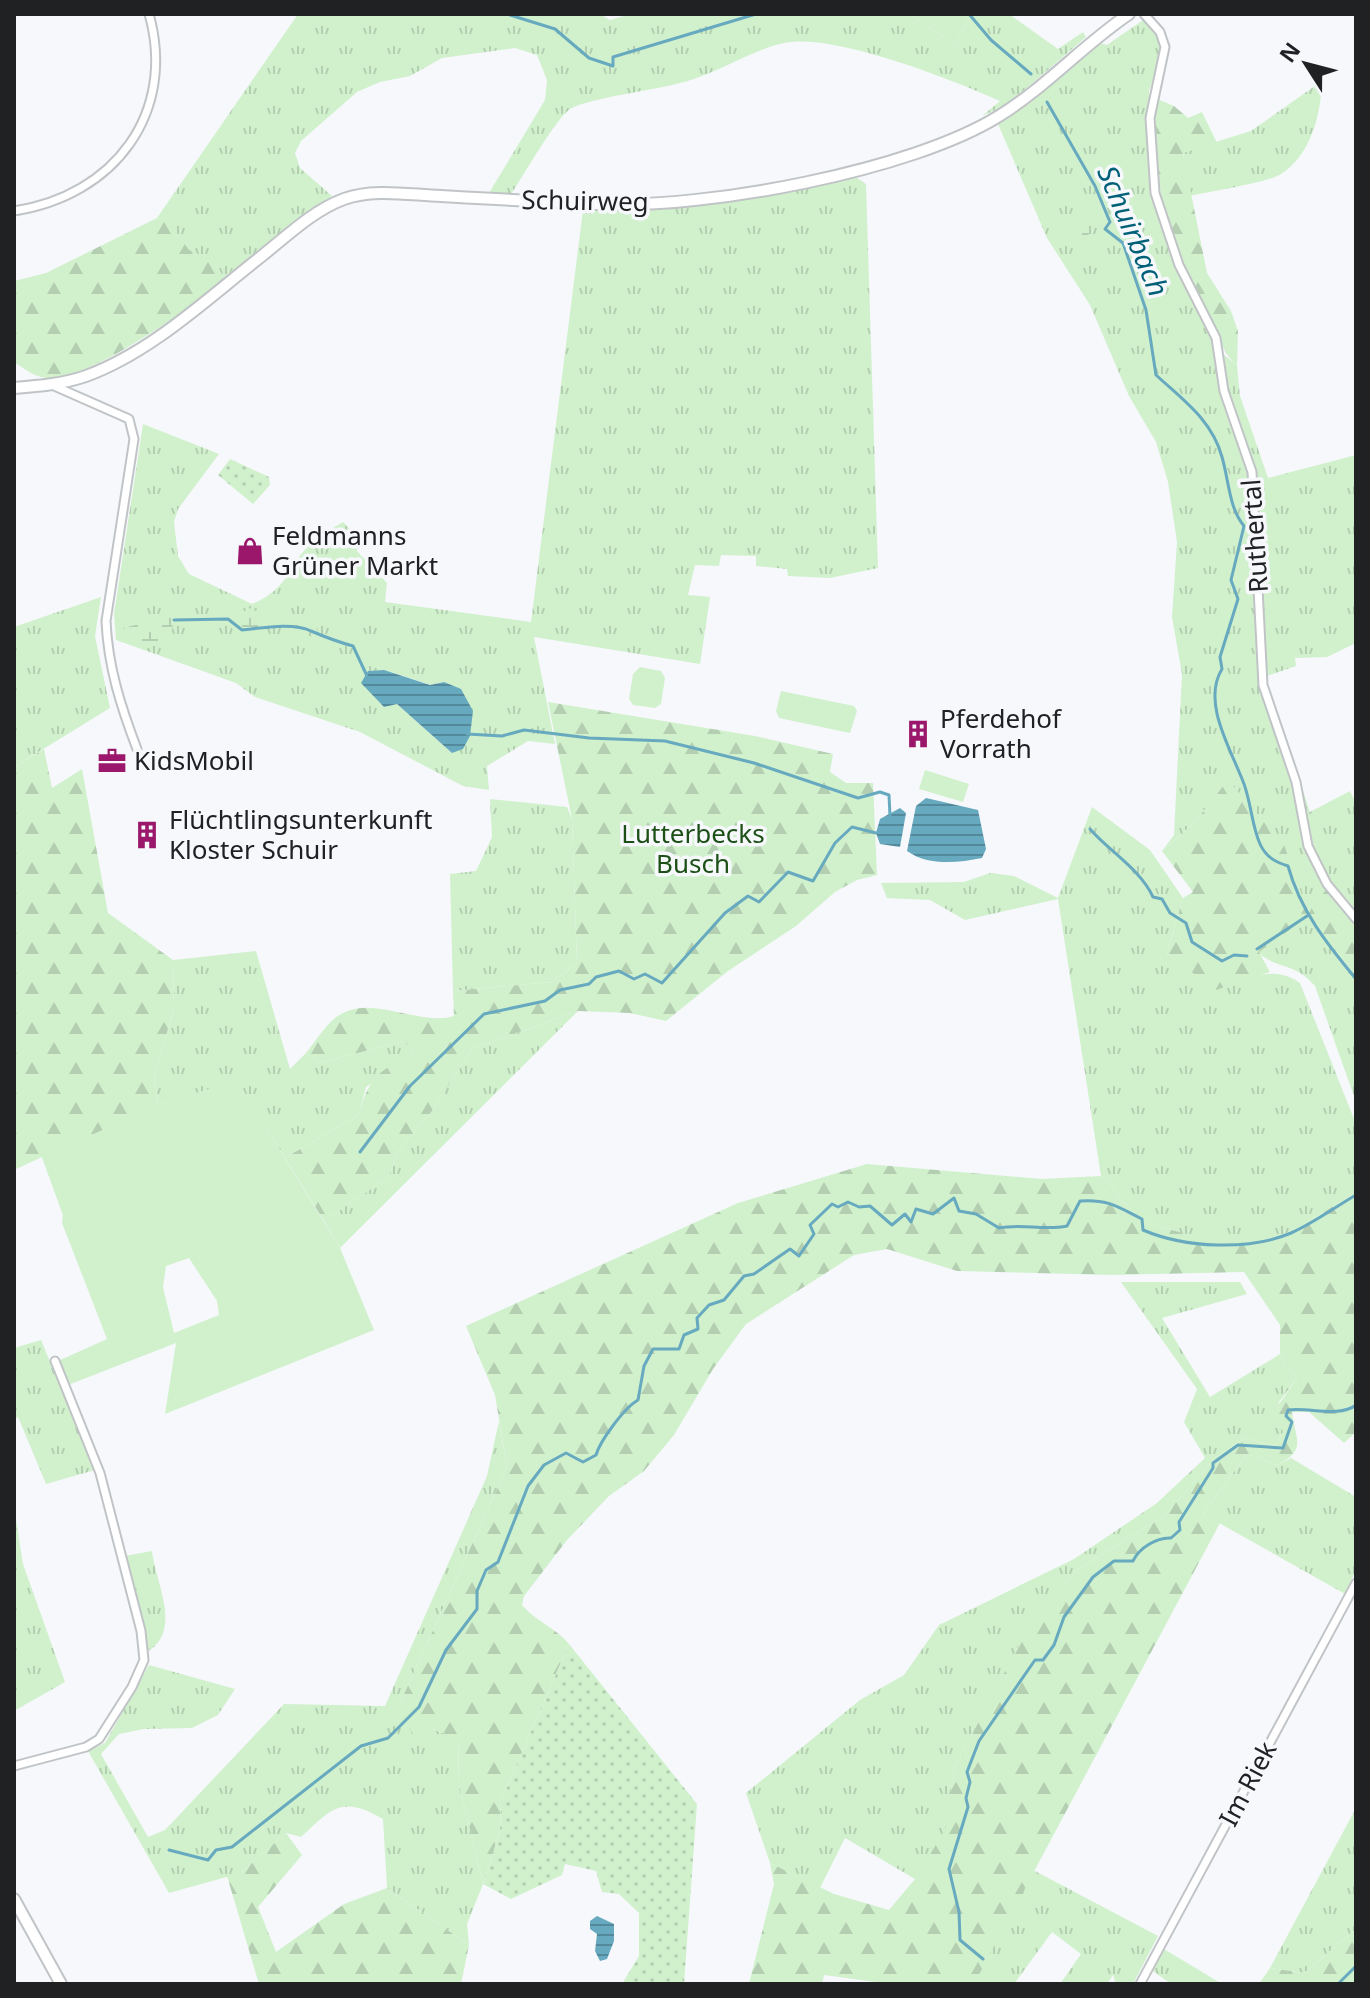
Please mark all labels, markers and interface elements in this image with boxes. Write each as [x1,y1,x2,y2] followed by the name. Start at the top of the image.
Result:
[1266,24,1346,104] north arrow
[1272,36,1306,68] text: N
[1089,159,1178,302] water label: Schuirbach
[521,181,649,219] street label: Schuirweg
[1232,478,1276,594] street label: Ruthertal
[272,517,438,583] place label: Feldmanns Grüner Markt
[235,536,265,566] shop icon: Feldmanns Grüner Markt
[940,700,1063,766] place label: Pferdehof Vorrath
[903,719,933,749] building icon: Pferdehof Vorrath
[134,742,254,778] place label: KidsMobil
[97,746,127,776] office icon: KidsMobil
[169,801,432,867] place label: Flüchtlingsunterkunft Kloster Schuir
[621,815,765,881] park label: Lutterbecks Busch
[132,820,162,850] building icon: Flüchtlingsunterkunft Kloster Schuir
[1210,1735,1284,1832] street label: Im Riek

